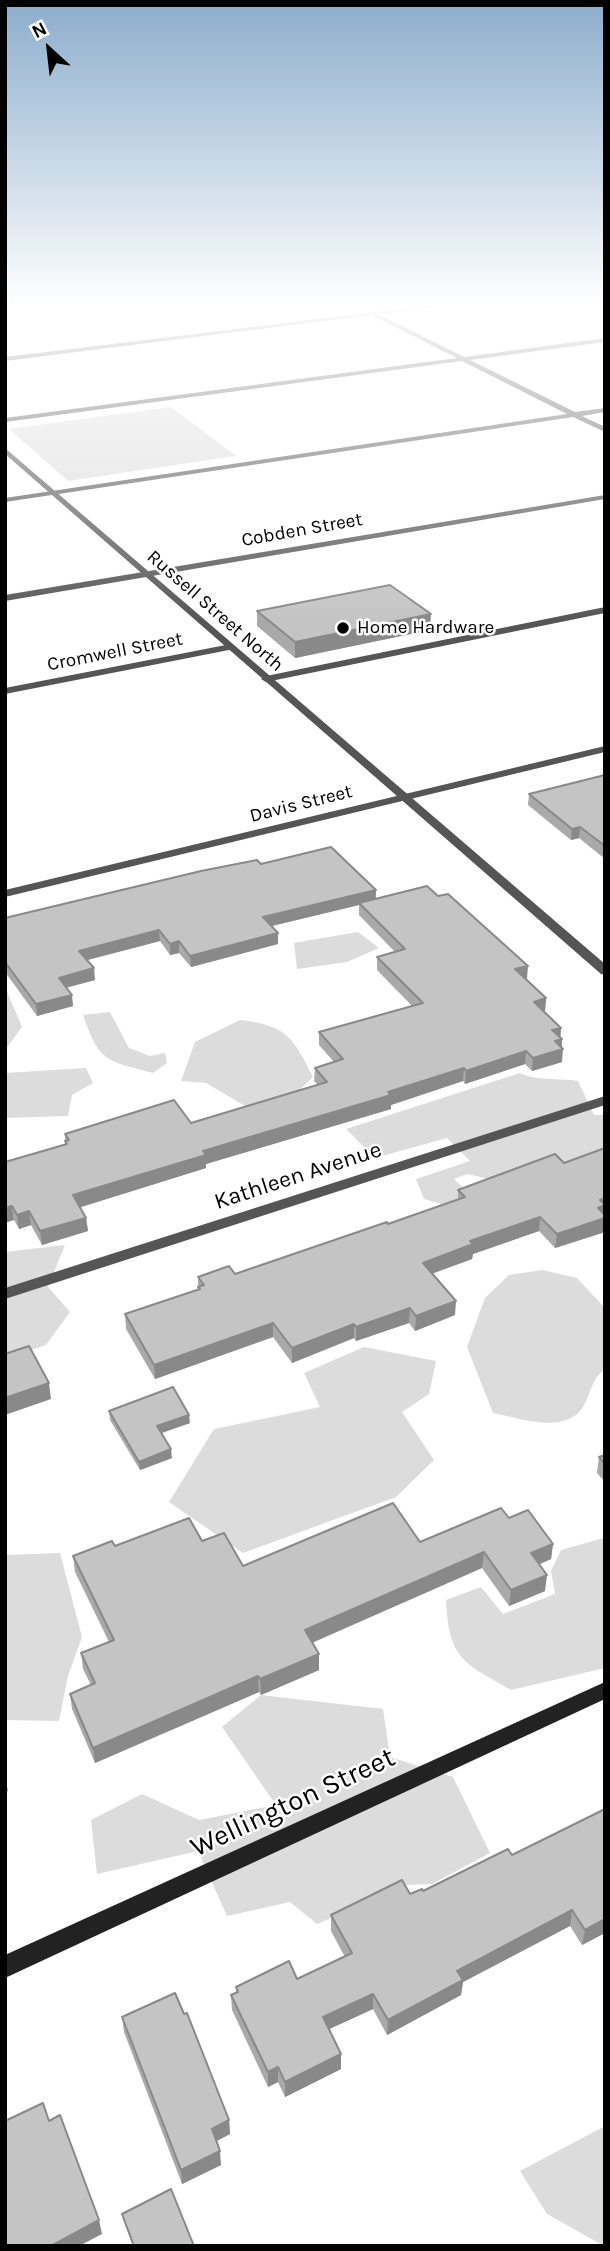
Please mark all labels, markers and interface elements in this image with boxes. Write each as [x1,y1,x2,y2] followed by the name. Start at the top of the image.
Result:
[14,14,84,84] north arrow
[28,17,51,43] text: N
[240,508,364,552] street label: Cobden Street
[142,545,288,677] street label: Russell Street North
[357,617,494,639] place label: Home Hardware
[335,620,351,636] marker: Home Hardware
[45,628,185,676] street label: Cromwell Street
[247,780,355,828] street label: Davis Street
[211,1136,385,1216] street label: Kathleen Avenue
[186,1741,400,1865] street label: Wellington Street

